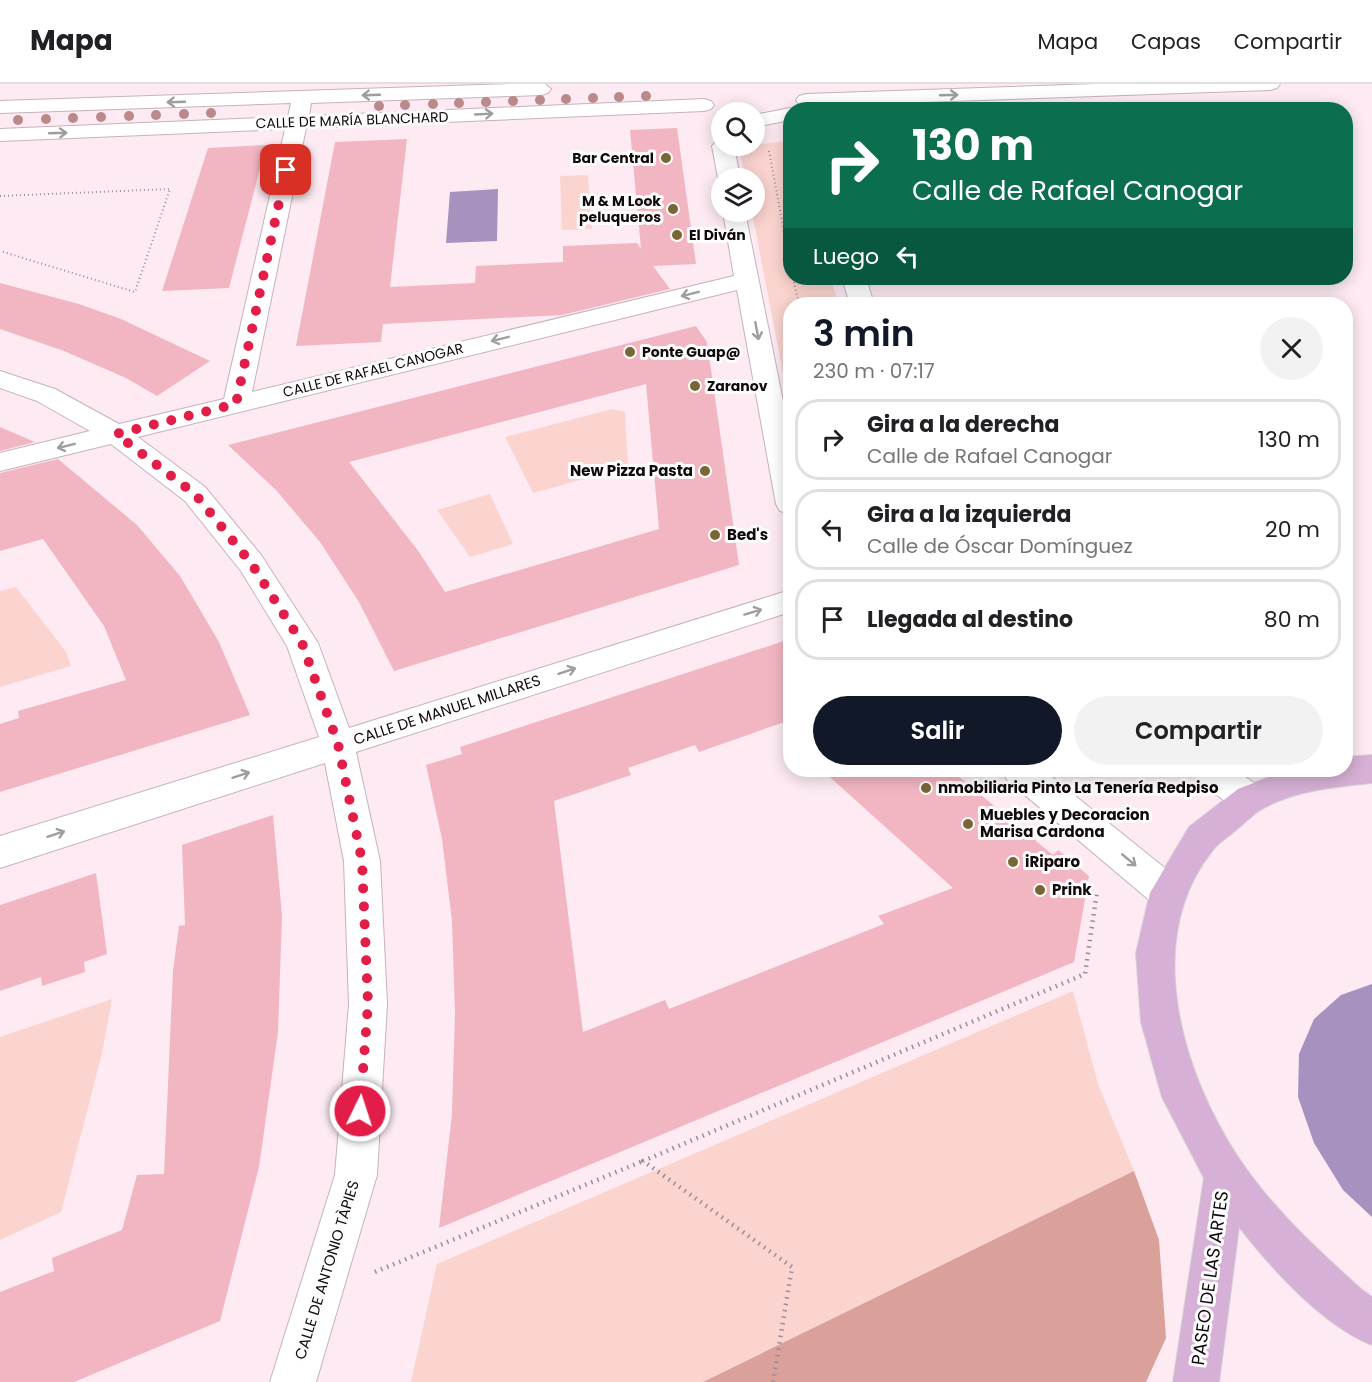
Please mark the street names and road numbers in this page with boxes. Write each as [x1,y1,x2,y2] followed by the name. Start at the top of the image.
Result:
[255,107,449,133] street label: CALLE DE MARÍA BLANCHARD
[281,338,465,402] street label: CALLE DE RAFAEL CANOGAR
[350,669,543,750] street label: CALLE DE MANUEL MILLARES
[289,1178,364,1362] street label: CALLE DE ANTONIO TÀPIES
[1185,1189,1234,1367] street label: PASEO DE LAS ARTES

